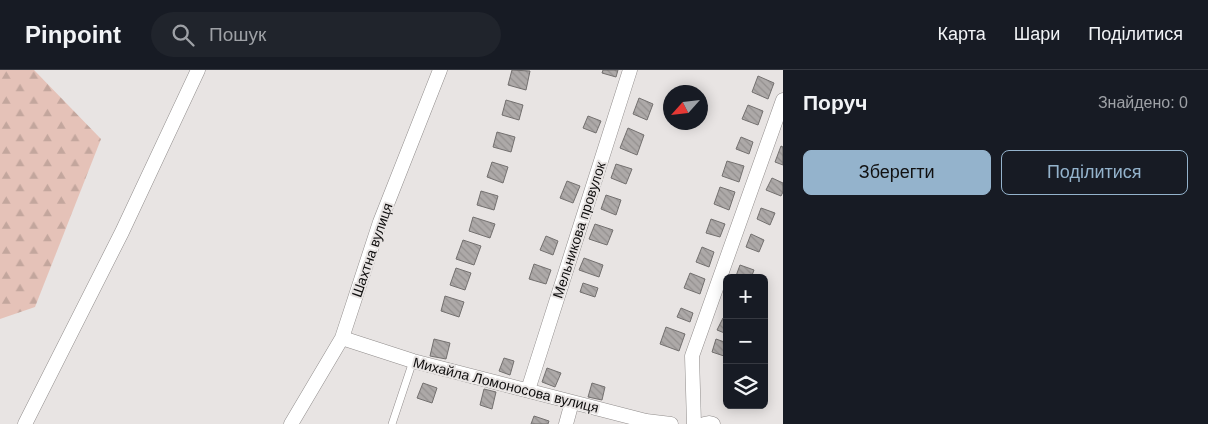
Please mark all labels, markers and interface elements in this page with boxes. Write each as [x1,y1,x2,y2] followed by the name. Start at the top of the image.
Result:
[151,12,501,57] search box
[25,21,121,48] text: Pinpoint
[169,21,197,49] icon: search
[209,24,266,45] text: Пошук
[938,24,986,44] text: Карта
[1014,24,1060,44] text: Шари
[1088,24,1183,44] text: Поділитися
[663,85,708,130] north arrow
[803,91,867,114] text: Поруч
[1098,94,1188,111] text: Знайдено: 0
[803,150,991,195] button: Зберегти
[1001,150,1188,195] button: Поділитися
[549,159,609,300] street label: Мельникова провулок
[348,201,396,299] street label: Шахтна вулиця
[723,274,768,409] map controls
[723,274,768,319] button: +
[723,319,768,364] button: −
[411,354,601,416] street label: Михайла Ломоносова вулиця
[723,364,768,409] button: layers

